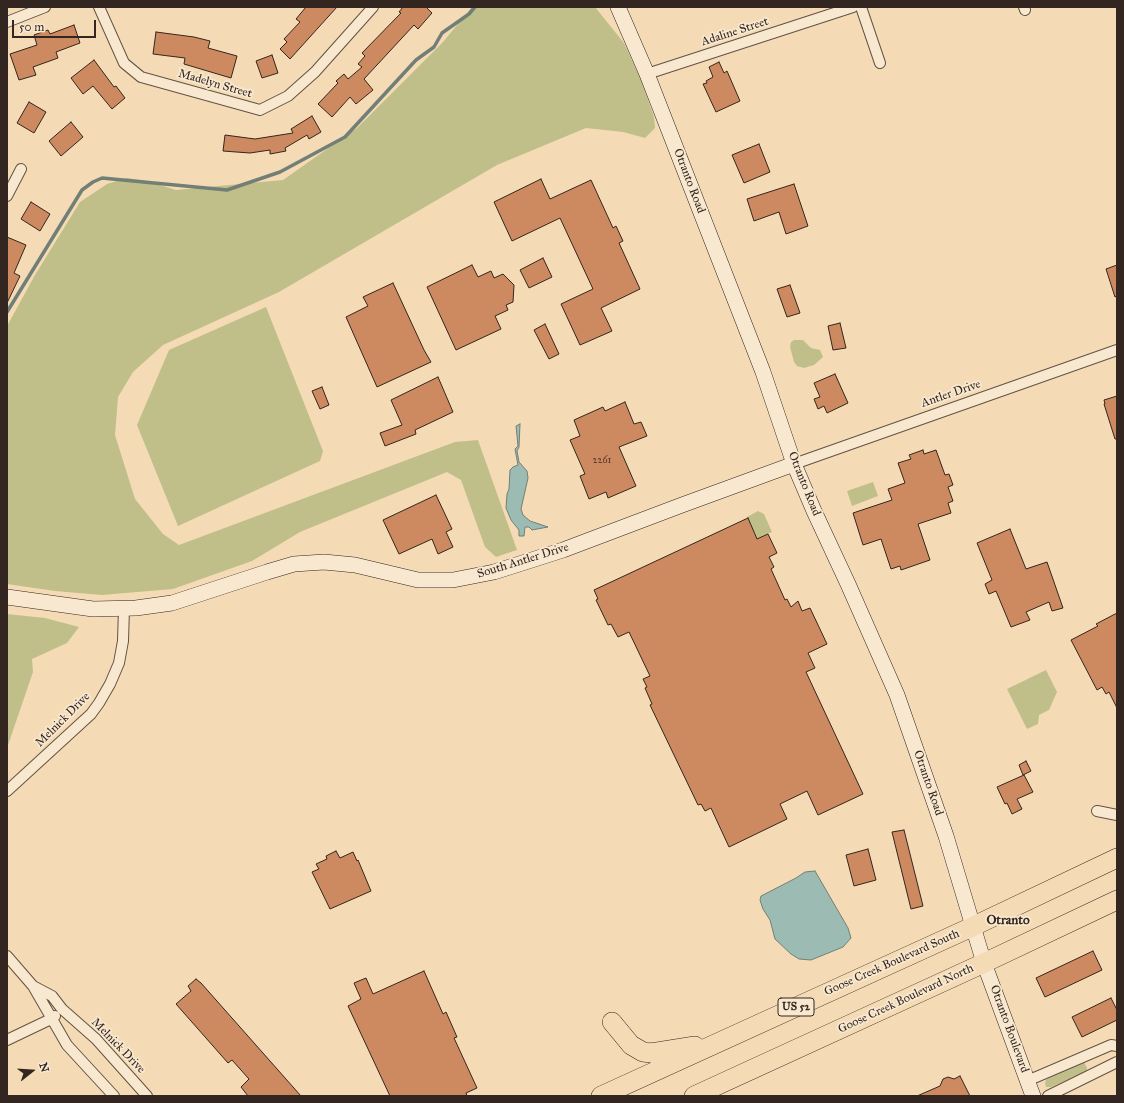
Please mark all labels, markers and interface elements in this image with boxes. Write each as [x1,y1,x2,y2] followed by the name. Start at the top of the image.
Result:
[14,12,98,38] scale bar
[700,14,770,50] street label: Adaline Street
[19,20,44,34] text: 50 m
[176,67,254,101] street label: Madelyn Street
[670,147,708,215] street label: Otranto Road
[919,377,983,411] street label: Antler Drive
[785,450,823,518] street label: Otranto Road
[593,455,611,467] house number: 2261
[476,540,570,582] street label: South Antler Drive
[33,690,93,750] street label: Melnick Drive
[910,749,946,817] street label: Otranto Road
[986,913,1030,929] district label: Otranto
[822,927,962,999] street label: Goose Creek Boulevard South
[836,961,976,1037] street label: Goose Creek Boulevard North
[986,983,1032,1075] street label: Otranto Boulevard
[778,998,814,1016] road number: US 52
[88,1015,148,1077] street label: Melnick Drive
[12,1051,52,1091] north arrow
[36,1061,52,1074] text: N

